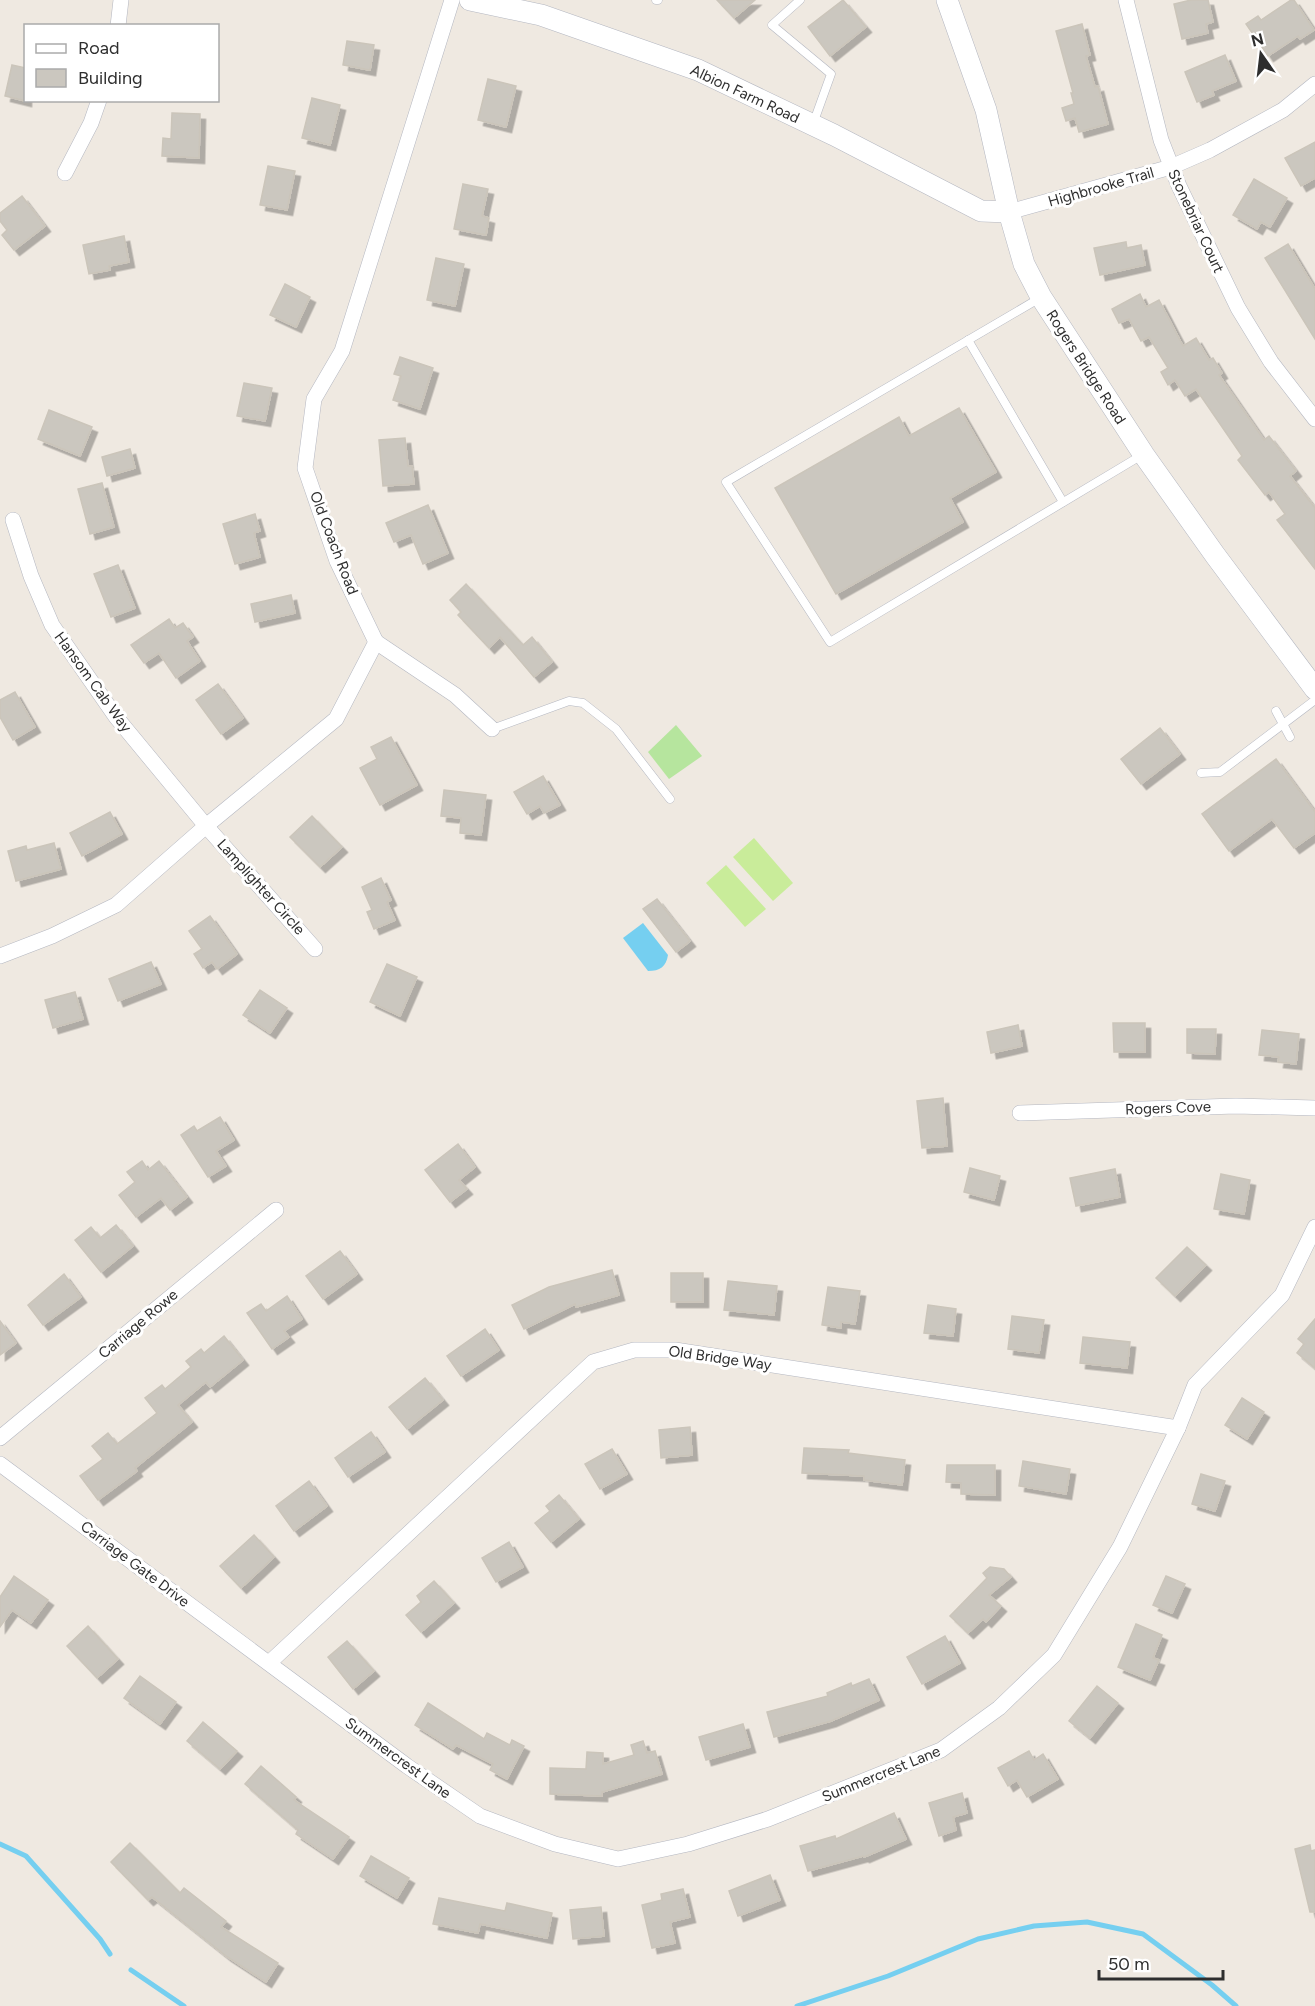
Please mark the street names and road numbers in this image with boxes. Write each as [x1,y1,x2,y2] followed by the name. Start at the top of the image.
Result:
[688,61,802,127] street label: Albion Farm Road
[1046,163,1156,211] street label: Highbrooke Trail
[1164,166,1228,276] street label: Stonebriar Court
[1042,306,1130,428] street label: Rogers Bridge Road
[306,489,362,597] street label: Old Coach Road
[51,628,136,736] street label: Hansom Cab Way
[213,835,309,939] street label: Lamplighter Circle
[1125,1098,1211,1118] street label: Rogers Cove
[95,1286,181,1362] street label: Carriage Rowe
[667,1342,773,1374] street label: Old Bridge Way
[77,1517,193,1611] street label: Carriage Gate Drive
[342,1714,454,1802] street label: Summercrest Lane
[819,1742,943,1806] street label: Summercrest Lane

